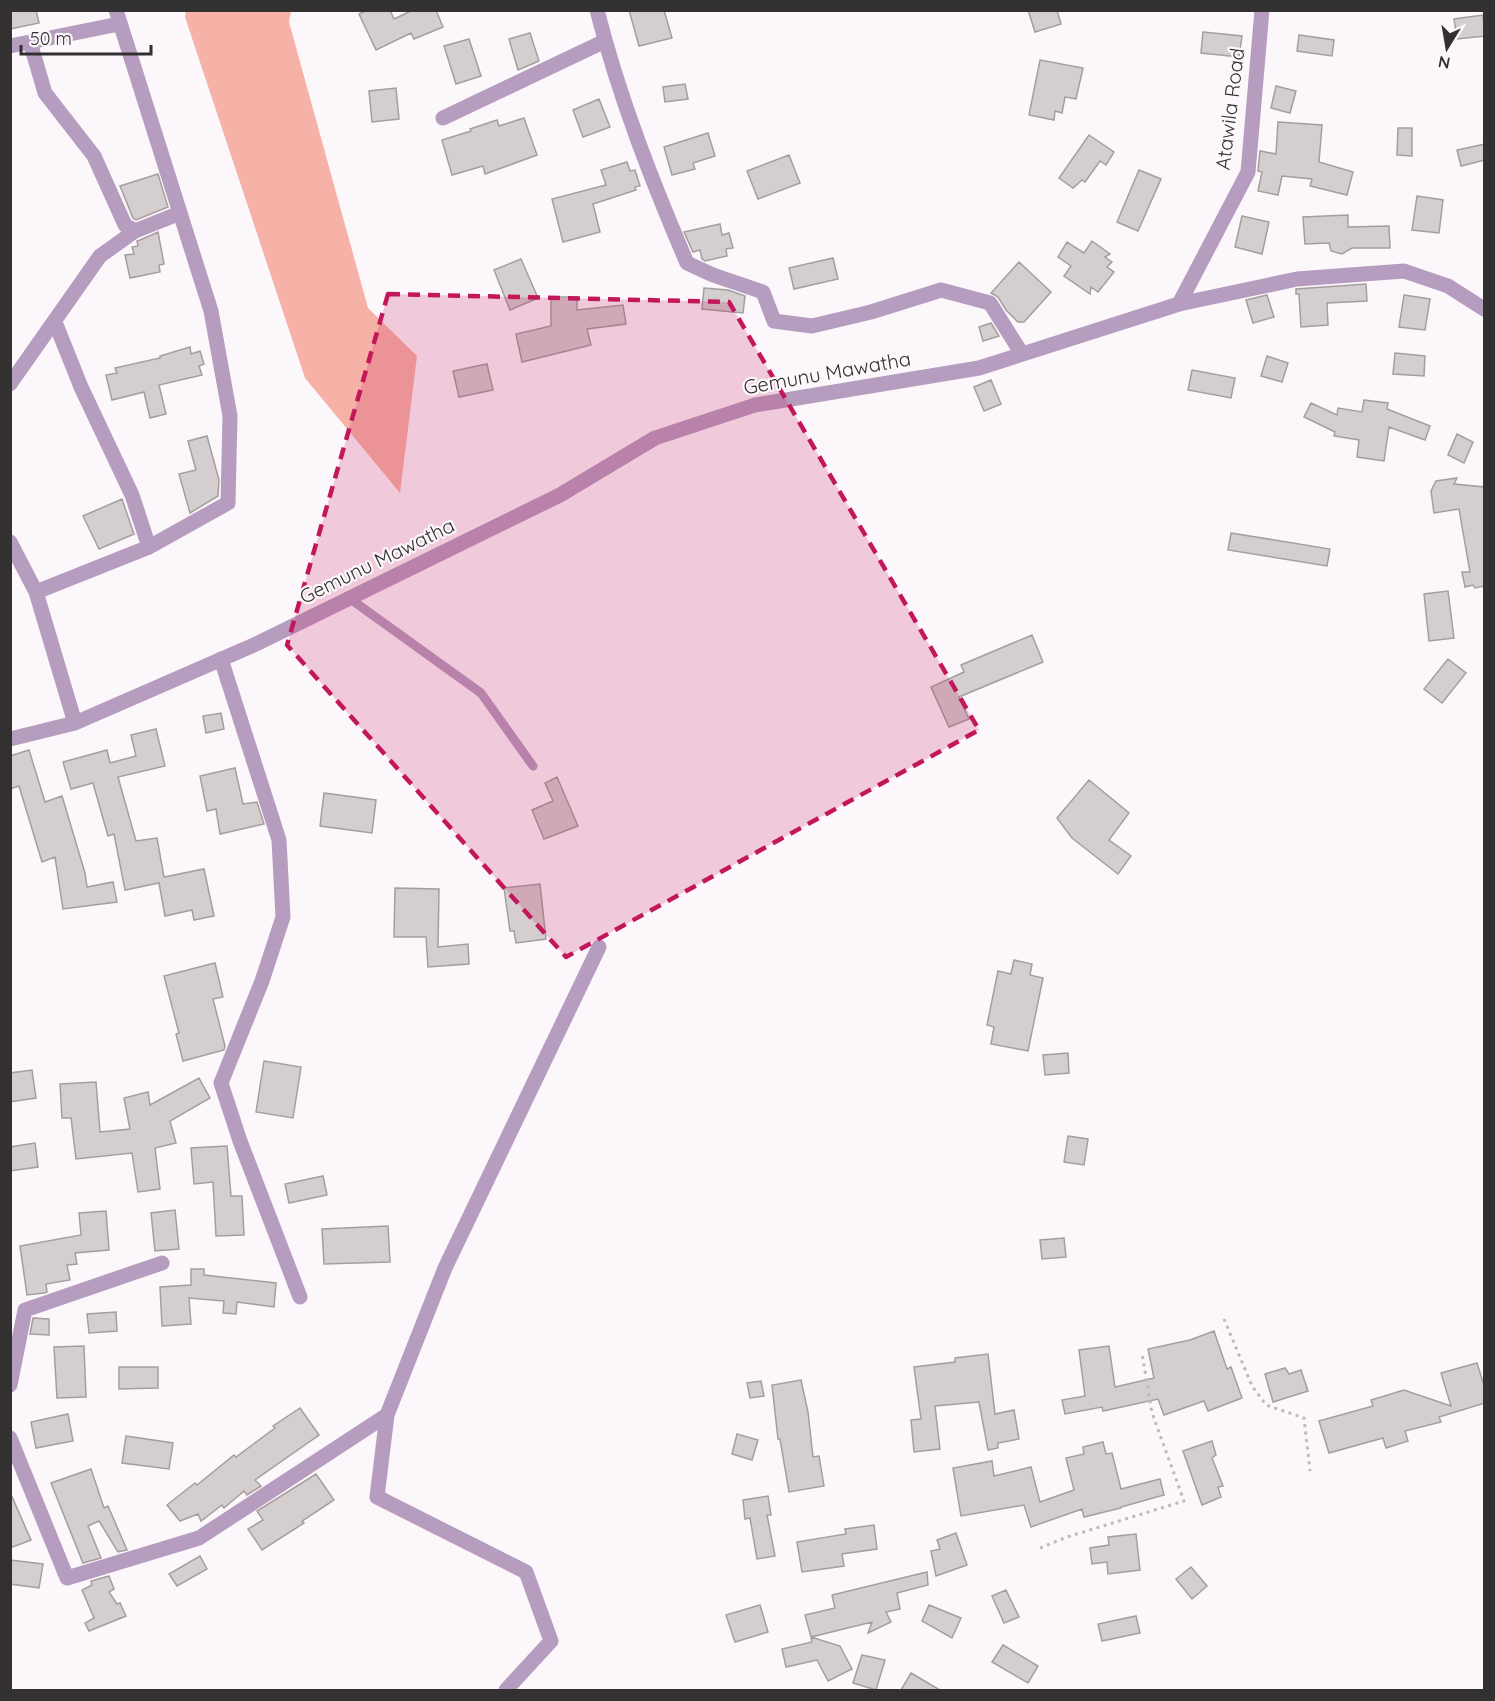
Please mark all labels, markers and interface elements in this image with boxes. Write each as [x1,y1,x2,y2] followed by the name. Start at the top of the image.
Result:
[21,18,152,56] scale bar
[1417,18,1477,78] north arrow
[30,27,72,50] text: 50 m
[1210,46,1249,171] street label: Atawila Road
[1436,52,1452,74] text: N
[741,346,912,400] street label: Gemunu Mawatha
[295,512,458,609] street label: Gemunu Mawatha

